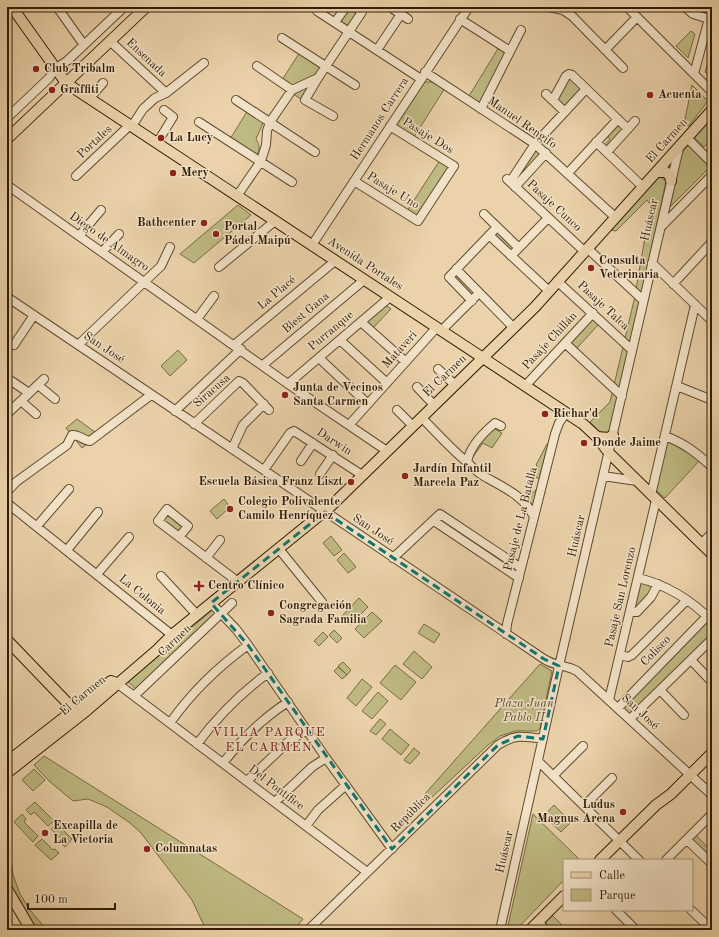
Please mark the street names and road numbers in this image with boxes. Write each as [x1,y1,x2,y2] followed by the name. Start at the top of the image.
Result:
[124,37,168,80] street label: Ensenada
[349,75,411,163] street label: Hermanos Carrera
[485,95,559,151] street label: Manuel Rengifo
[400,116,456,156] street label: Pasaje Dos
[644,116,690,166] street label: El Carmen
[75,123,115,161] street label: Portales
[365,170,421,212] street label: Pasaje Uno
[524,178,584,234] street label: Pasaje Cunco
[639,198,661,242] street label: Huáscar
[67,210,151,274] street label: Diego de Almagro
[325,235,405,293] street label: Avenida Portales
[256,274,299,312] street label: La Placé
[575,279,631,333] street label: Pasaje Talca
[280,290,332,336] street label: Blest Gana
[306,308,356,353] street label: Purranque
[520,309,580,372] street label: Pasaje Chillán
[380,329,420,371] street label: Mataveri
[81,330,127,366] street label: San José
[421,352,469,400] street label: El Carmen
[191,372,233,410] street label: Siracusa
[314,426,354,458] street label: Darwin
[502,466,540,572] street label: Pasaje de La Batalla
[350,512,396,548] street label: San José
[566,514,588,558] street label: Huáscar
[604,546,638,648] street label: Pasaje San Lorenzo
[116,573,168,617] street label: La Colonia
[156,622,194,659] street label: Carmen
[639,633,673,669] street label: Coliseo
[58,673,108,718] street label: El Carmen
[619,692,661,733] street label: San José
[246,763,306,813] street label: Del Pontífice
[389,791,433,835] street label: República
[494,830,516,874] street label: Huáscar

